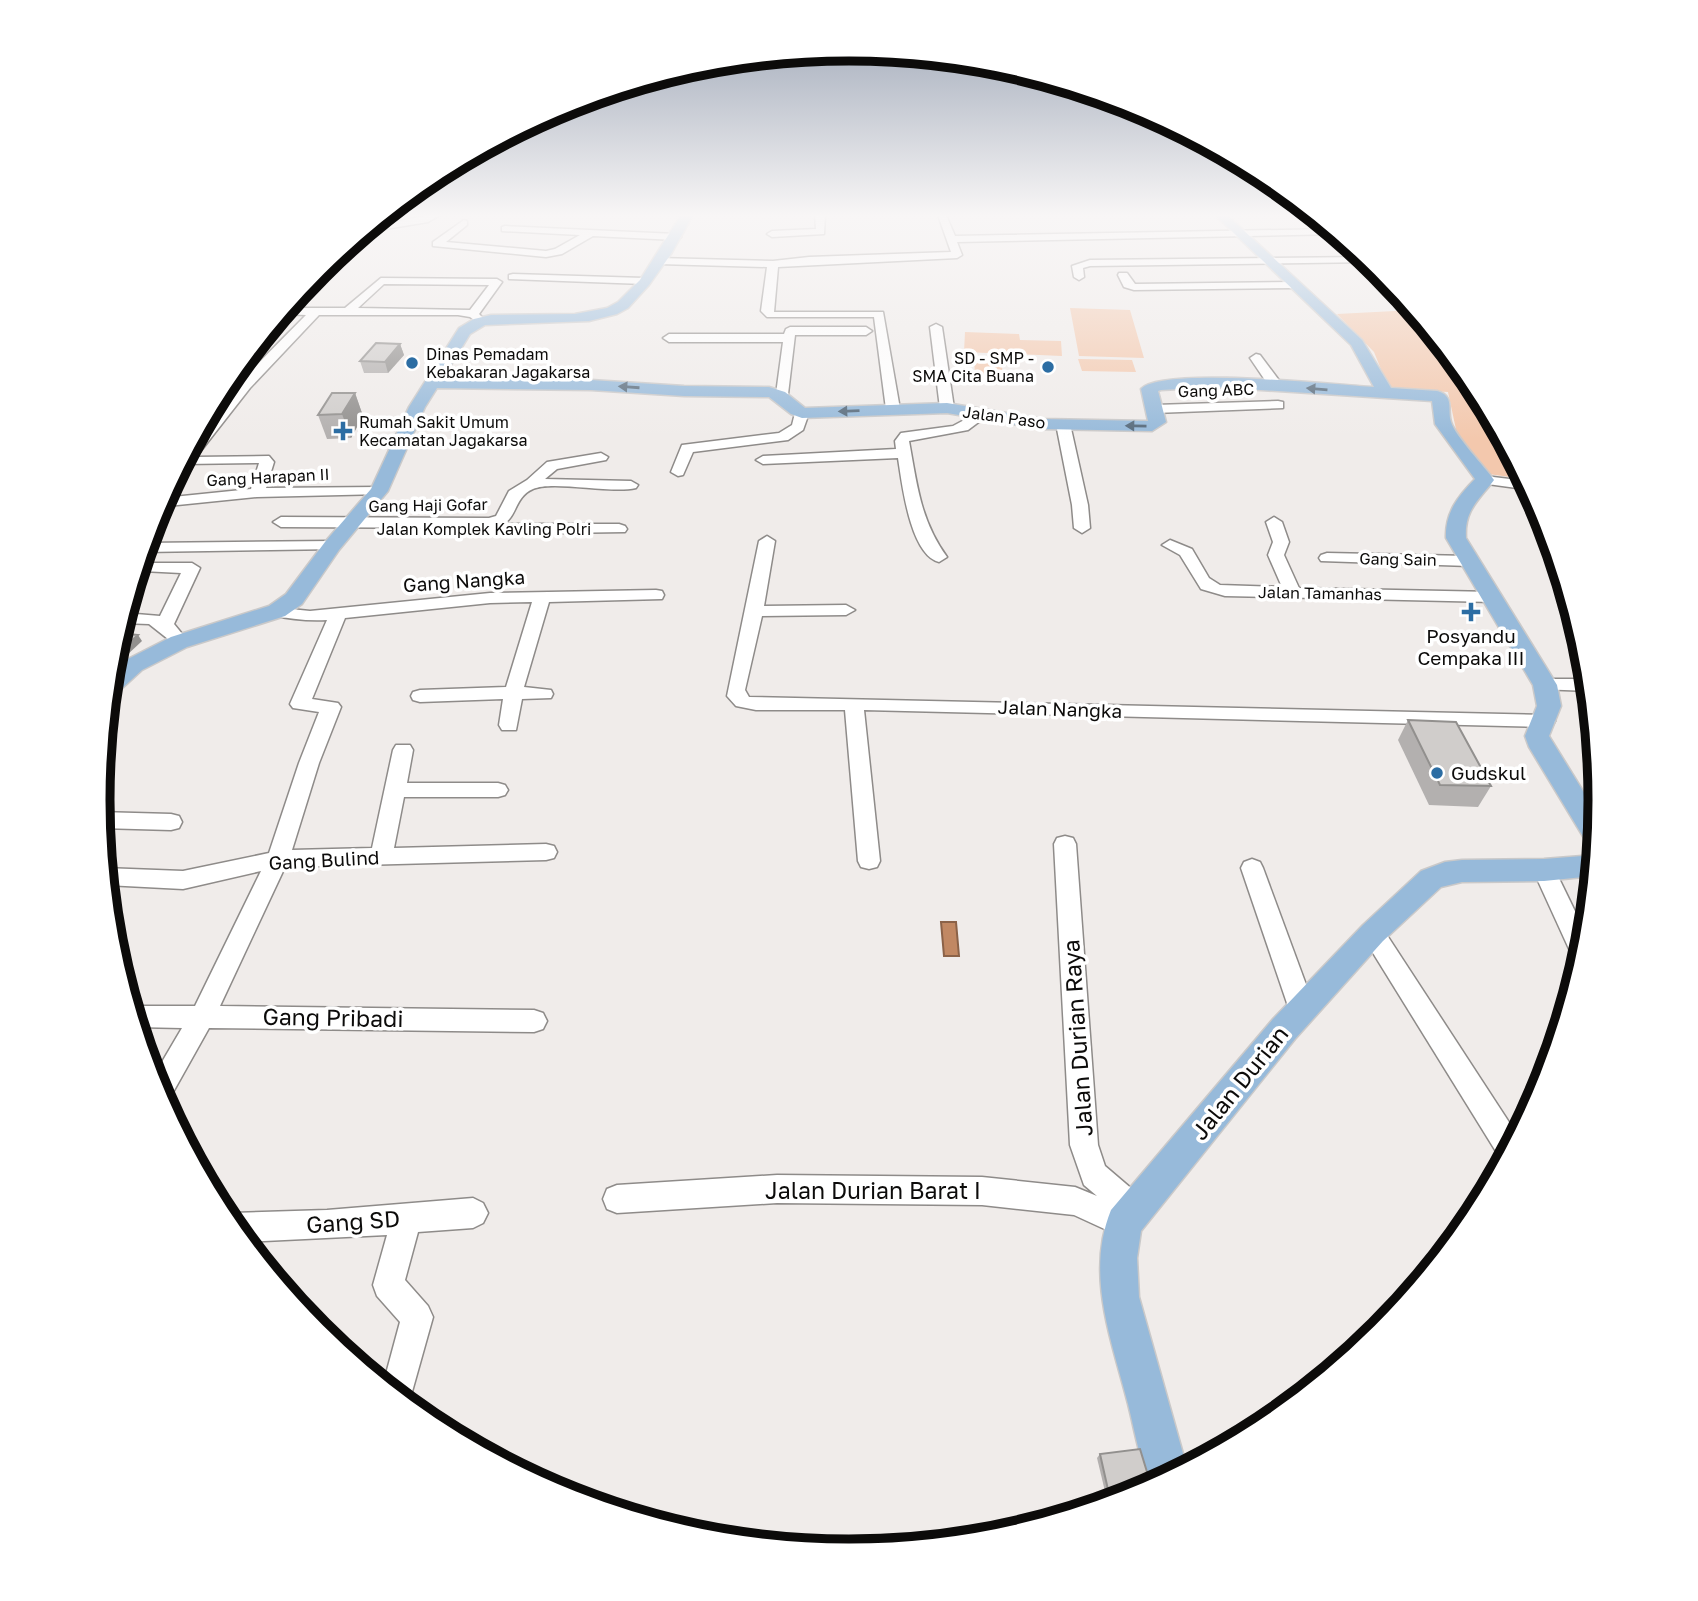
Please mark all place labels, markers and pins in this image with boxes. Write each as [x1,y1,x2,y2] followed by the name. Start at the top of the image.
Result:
[426,344,590,382] place label: Dinas Pemadam Kebakaran Jagakarsa
[912,348,1034,386] place label: SD - SMP - SMA Cita Buana
[404,355,420,371] marker: Dinas Pemadam Kebakaran Jagakarsa
[1040,359,1056,375] marker: SD - SMP - SMA Cita Buana
[359,412,528,450] place label: Rumah Sakit Umum Kecamatan Jagakarsa
[333,421,353,441] marker: Rumah Sakit Umum Kecamatan Jagakarsa
[1461,602,1481,622] marker: Posyandu Cempaka III
[1417,624,1525,669] place label: Posyandu Cempaka III
[1451,761,1526,784] place label: Gudskul
[1429,765,1445,781] marker: Gudskul

